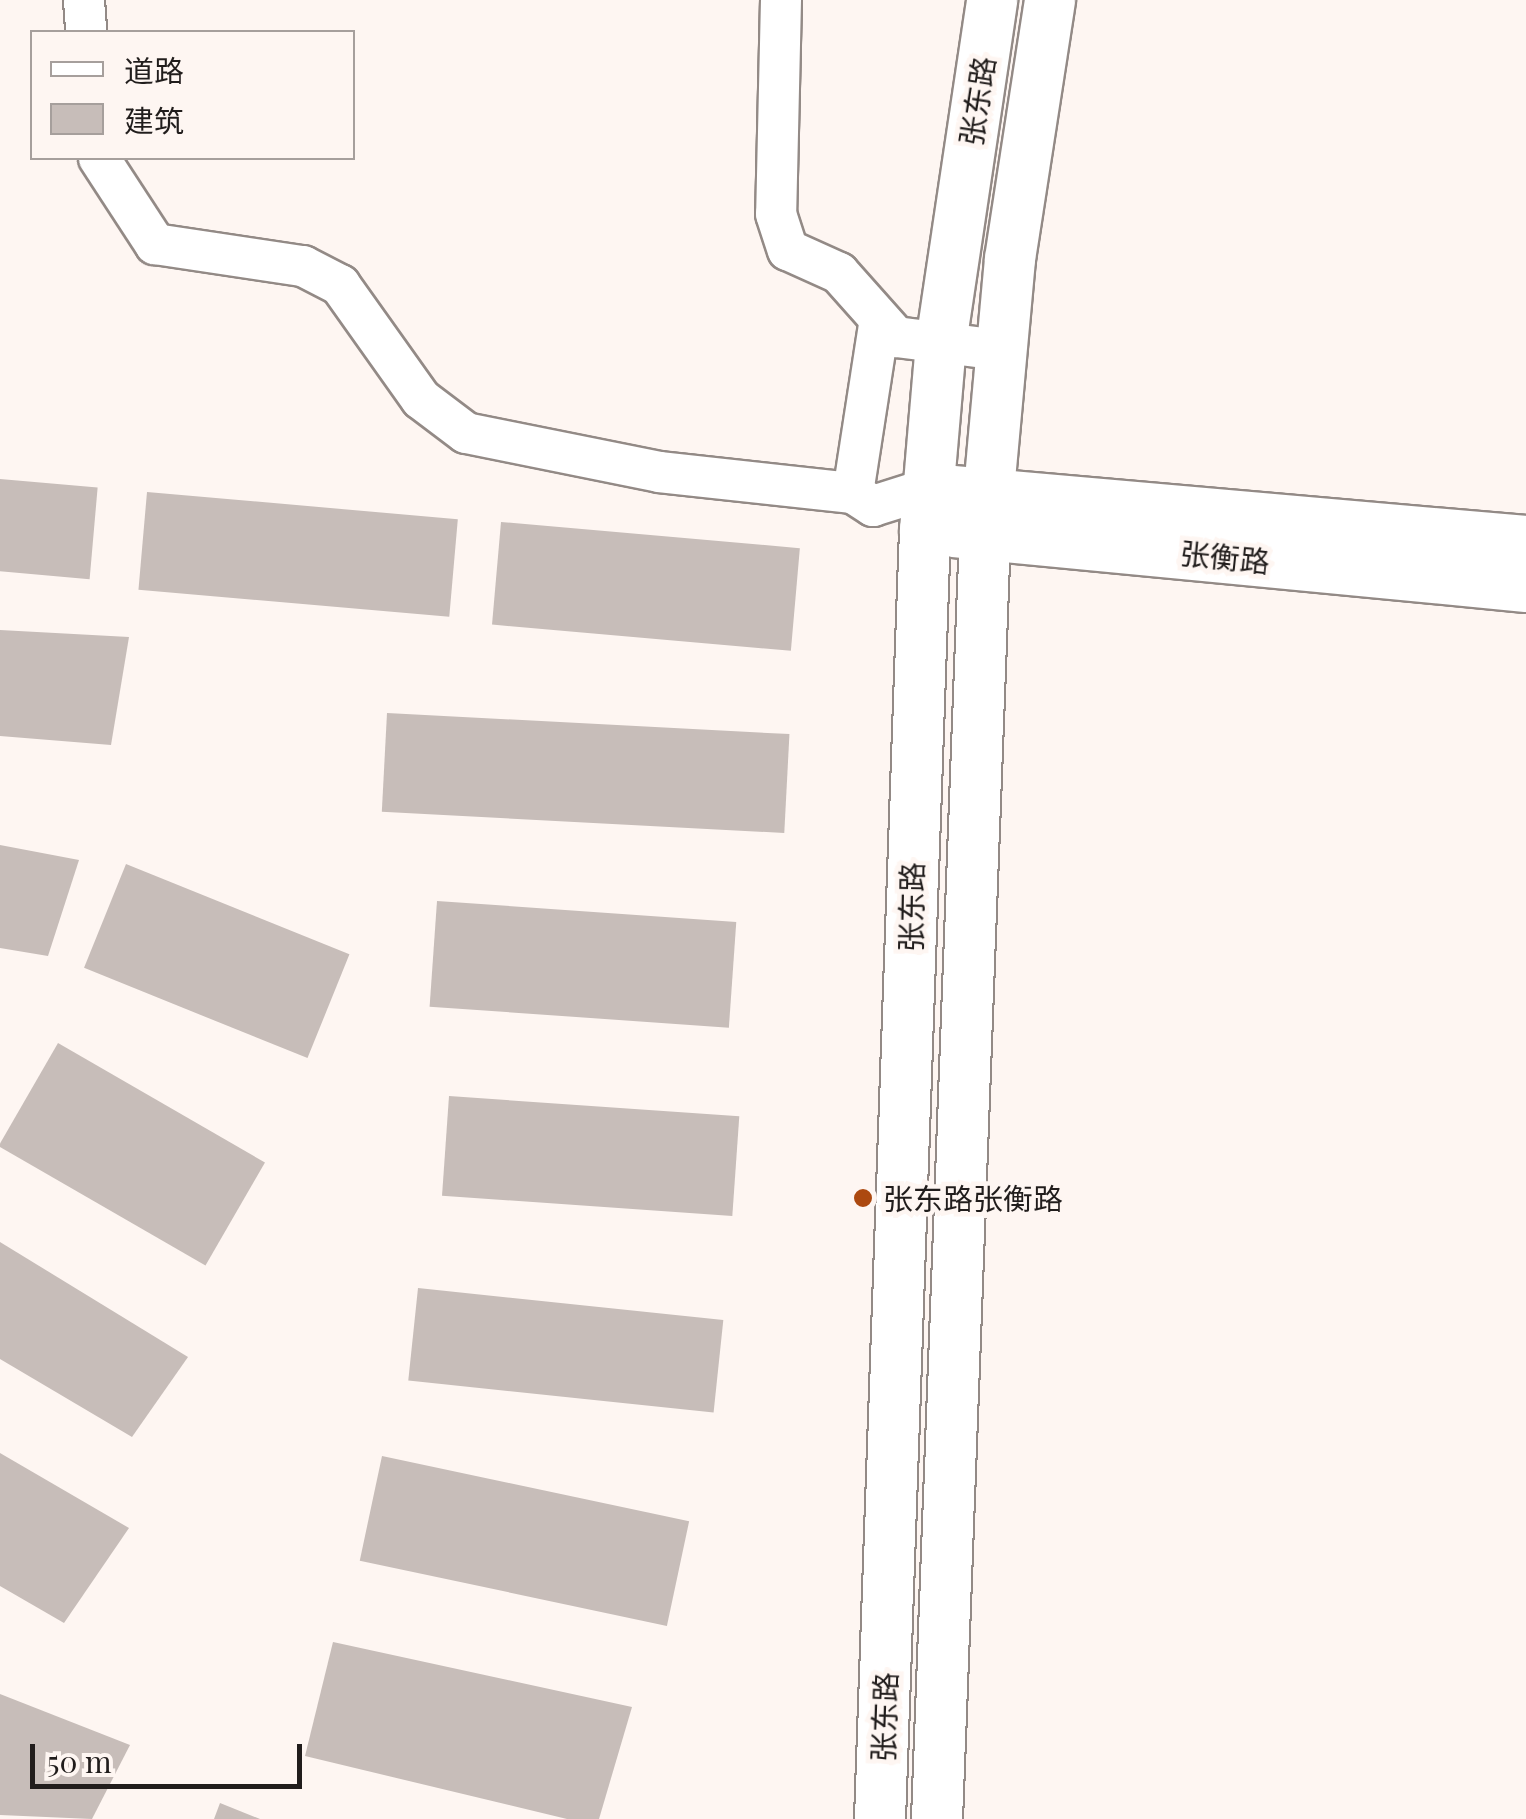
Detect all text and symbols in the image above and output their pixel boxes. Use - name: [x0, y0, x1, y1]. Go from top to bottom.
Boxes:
- legend: [30, 30, 355, 160]
- text: 道路: [124, 50, 184, 90]
- street label: 张东路: [952, 54, 1002, 148]
- text: 建筑: [124, 100, 184, 140]
- street label: 张衡路: [1178, 534, 1272, 580]
- street label: 张东路: [892, 862, 930, 952]
- place label: 张东路张衡路: [883, 1180, 1063, 1216]
- marker: 张东路张衡路: [852, 1187, 874, 1209]
- street label: 张东路: [864, 1671, 904, 1763]
- scale bar: [35, 1724, 308, 1786]
- text: 50 m: [47, 1741, 112, 1781]

